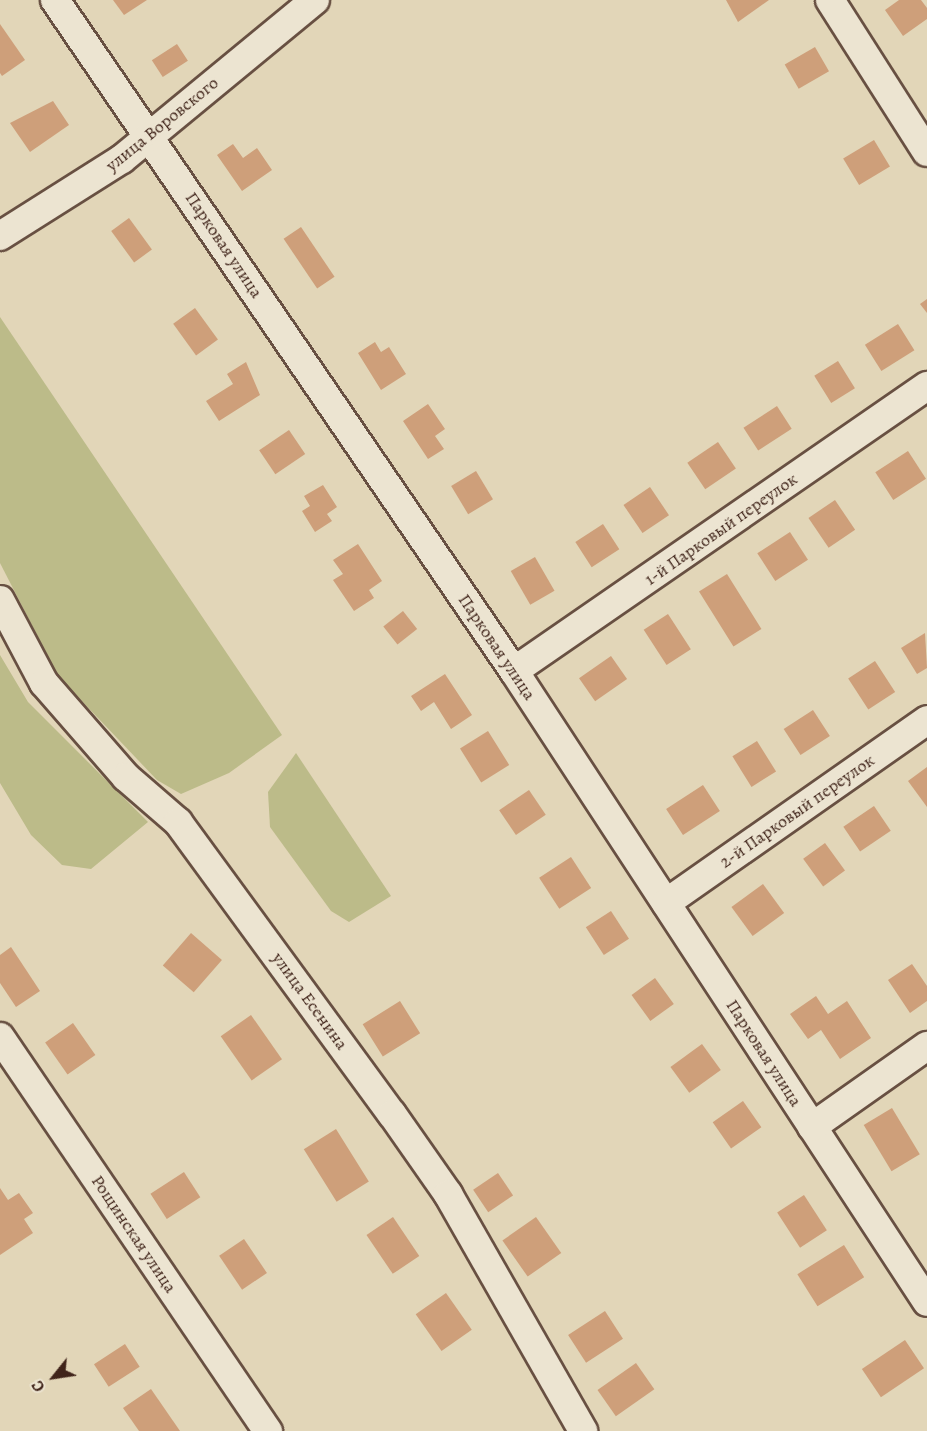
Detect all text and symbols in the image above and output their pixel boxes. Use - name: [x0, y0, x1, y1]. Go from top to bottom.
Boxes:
- street label: улица Воровского: [101, 72, 223, 176]
- street label: Парковая улица: [181, 188, 267, 302]
- street label: 1-й Парковый переулок: [640, 468, 802, 590]
- street label: Парковая улица: [454, 590, 540, 704]
- street label: 2-й Парковый переулок: [715, 749, 879, 873]
- street label: улица Есенина: [267, 948, 353, 1054]
- street label: Парковая улица: [721, 995, 807, 1111]
- street label: Рощинская улица: [87, 1171, 181, 1297]
- north arrow: [24, 1347, 84, 1407]
- text: С: [26, 1376, 50, 1396]

